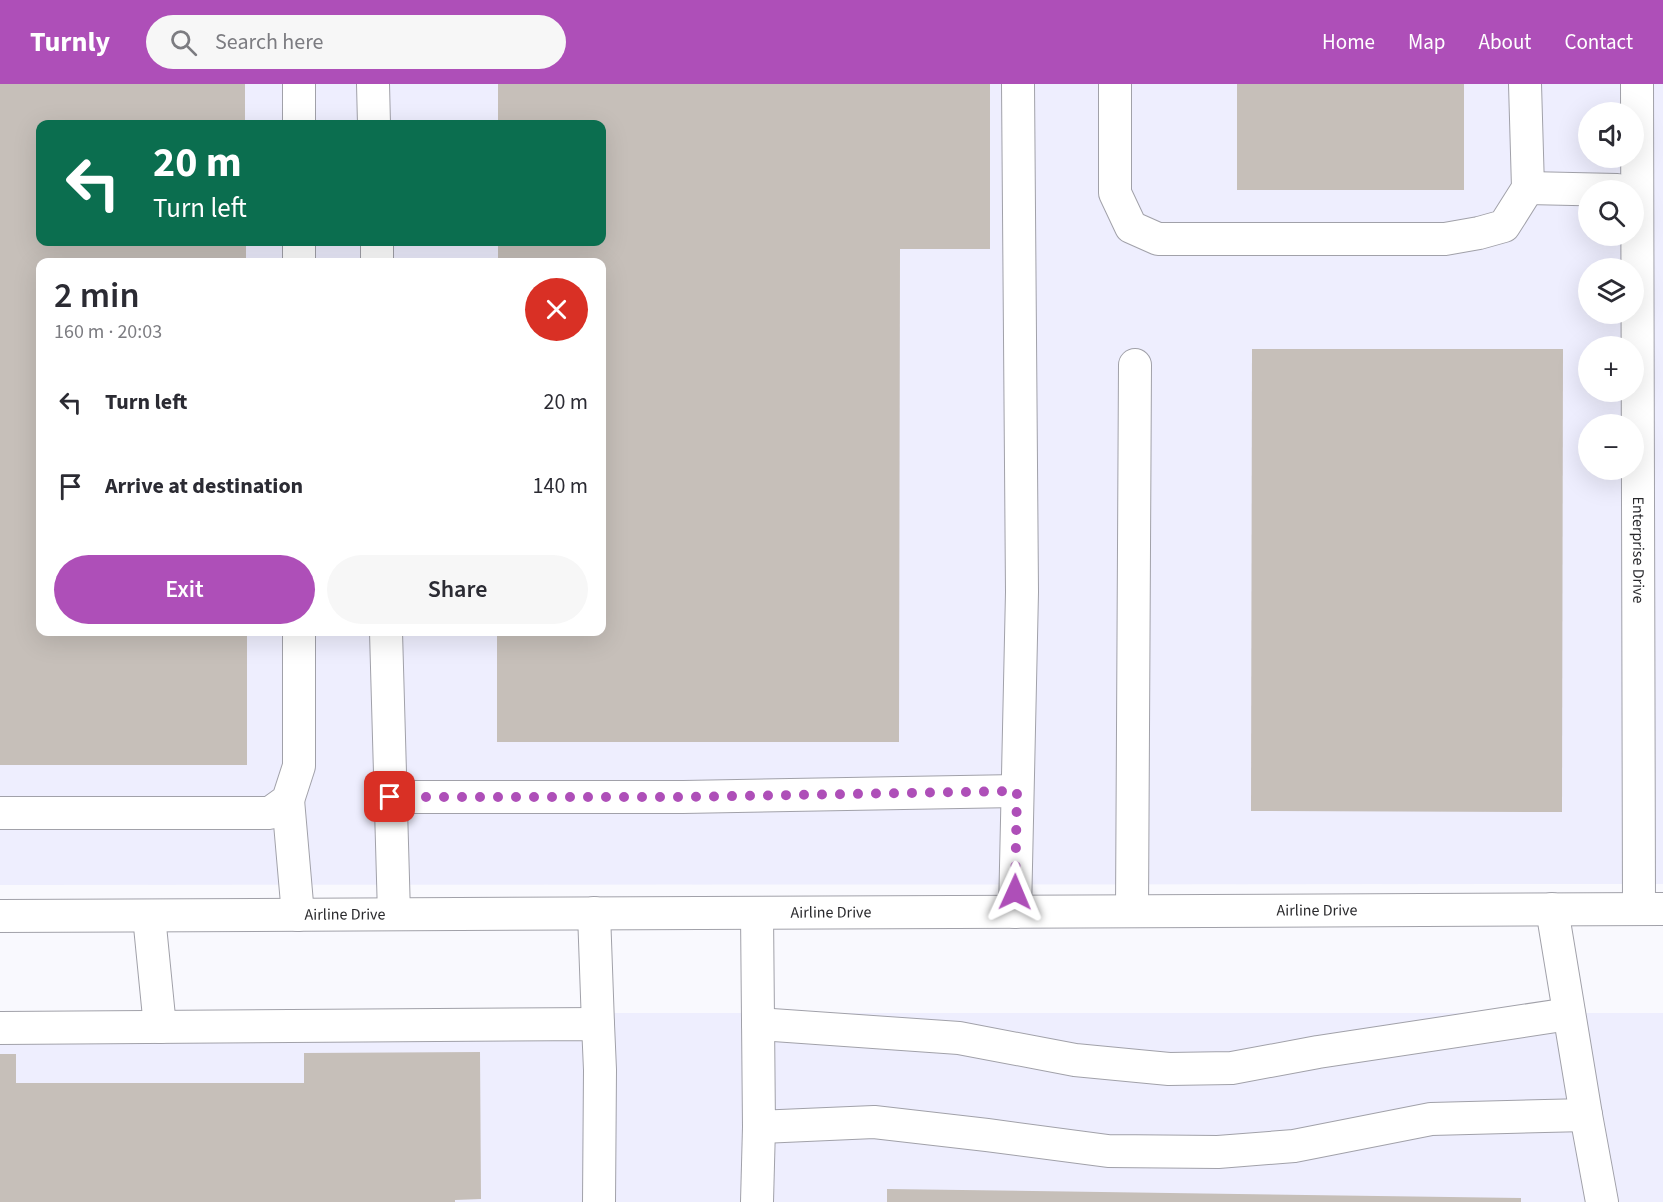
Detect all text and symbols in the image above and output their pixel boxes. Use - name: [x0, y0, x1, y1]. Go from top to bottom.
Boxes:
- search box: [146, 15, 566, 69]
- text: Turnly: [30, 22, 110, 62]
- icon: search: [167, 26, 200, 59]
- text: Search here: [215, 26, 324, 58]
- text: Home: [1322, 27, 1375, 57]
- text: Map: [1408, 27, 1446, 57]
- text: About: [1479, 27, 1531, 57]
- text: Contact: [1564, 27, 1633, 57]
- map controls: [1578, 102, 1644, 480]
- button: sound: [1578, 102, 1644, 168]
- text: 20 m: [153, 133, 242, 193]
- icon: left: [54, 144, 132, 222]
- button: search: [1578, 180, 1644, 246]
- text: Turn left: [153, 189, 247, 228]
- button: layers: [1578, 258, 1644, 324]
- text: 2 min: [54, 270, 140, 321]
- button: close: [525, 278, 588, 341]
- text: 160 m · 20:03: [54, 318, 162, 346]
- button: +: [1578, 336, 1644, 402]
- icon: left: [54, 386, 87, 419]
- text: Turn left: [105, 386, 187, 418]
- text: 20 m: [543, 386, 588, 418]
- button: −: [1578, 414, 1644, 480]
- icon: arrive: [54, 470, 87, 503]
- text: Arrive at destination: [105, 470, 303, 502]
- text: 140 m: [533, 470, 588, 502]
- street label: Enterprise Drive: [1627, 497, 1649, 604]
- button: Exit: [54, 555, 315, 624]
- button: Share: [327, 555, 588, 624]
- pin: [364, 771, 415, 822]
- icon: arrive: [373, 780, 406, 813]
- position arrow: [983, 860, 1047, 924]
- street label: Airline Drive: [1277, 899, 1358, 922]
- street label: Airline Drive: [791, 901, 872, 924]
- street label: Airline Drive: [305, 903, 386, 926]

